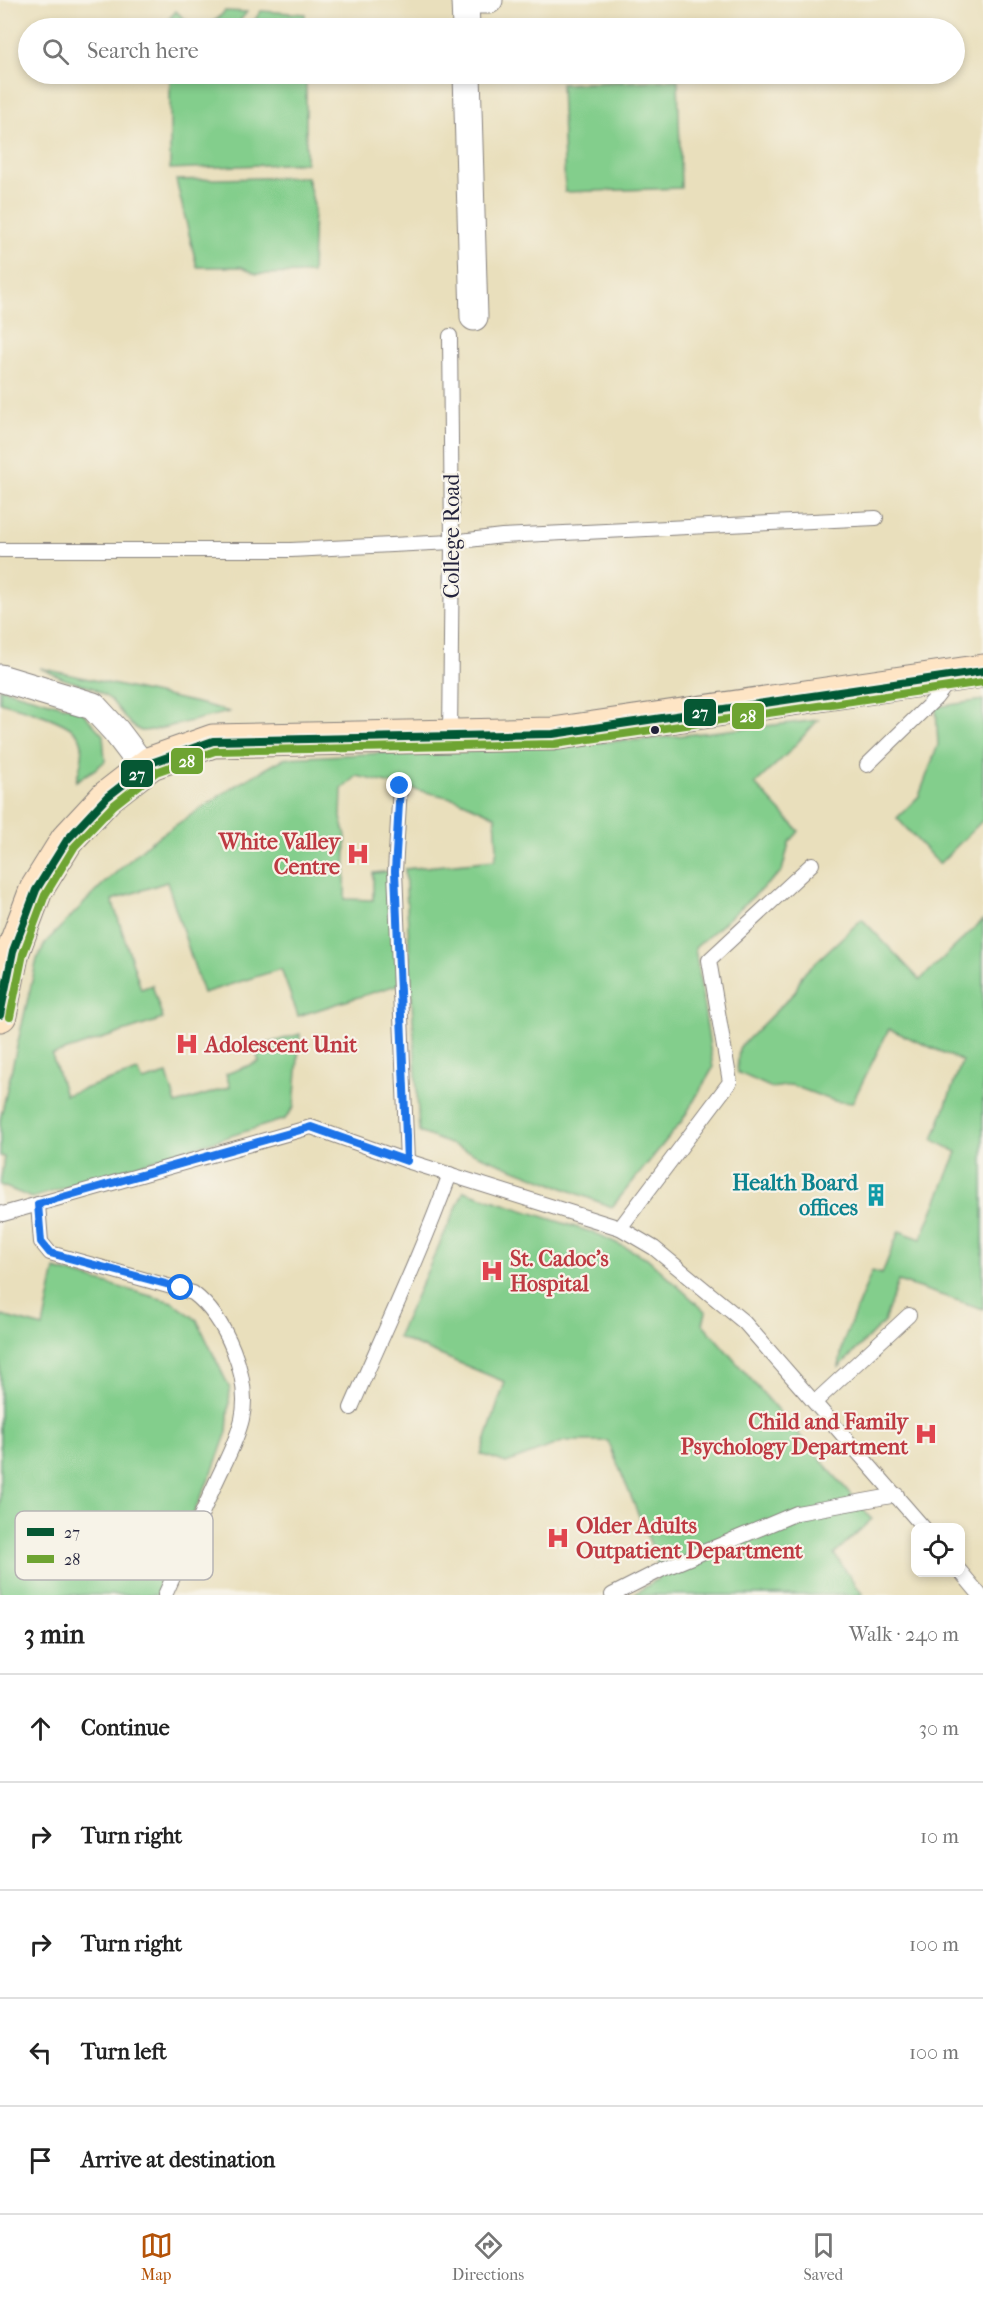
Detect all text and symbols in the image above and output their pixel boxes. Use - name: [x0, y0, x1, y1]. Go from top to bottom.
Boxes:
- search box: [18, 18, 965, 84]
- icon: search: [39, 35, 72, 68]
- text: Search here: [87, 38, 199, 64]
- street label: College Road: [439, 472, 465, 599]
- line badge: 27: [683, 698, 717, 727]
- line badge: 28: [731, 702, 765, 730]
- text: 27: [692, 703, 708, 722]
- text: 28: [740, 707, 756, 726]
- unlabelled marker: [649, 724, 661, 736]
- line badge: 28: [170, 747, 204, 775]
- text: 28: [179, 752, 195, 771]
- line badge: 27: [120, 759, 154, 788]
- text: 27: [129, 765, 145, 784]
- route end: [386, 772, 412, 798]
- place label: White Valley Centre: [218, 829, 341, 880]
- hospital icon: White Valley Centre: [345, 841, 371, 867]
- hospital icon: Adolescent Unit: [174, 1031, 200, 1057]
- place label: Adolescent Unit: [203, 1032, 358, 1058]
- place label: Health Board offices: [732, 1170, 859, 1221]
- building icon: Health Board offices: [863, 1182, 889, 1208]
- place label: St. Cadoc's Hospital: [510, 1246, 609, 1297]
- hospital icon: St. Cadoc's Hospital: [479, 1258, 505, 1284]
- route start: [167, 1274, 193, 1300]
- place label: Child and Family Psychology Department: [681, 1409, 909, 1460]
- hospital icon: Child and Family Psychology Department: [913, 1421, 939, 1447]
- legend: [15, 1511, 213, 1580]
- place label: Older Adults Outpatient Department: [576, 1513, 804, 1564]
- text: 27: [64, 1523, 80, 1542]
- map controls: [911, 1523, 965, 1577]
- button: locate: [911, 1523, 965, 1577]
- hospital icon: Older Adults Outpatient Department: [545, 1525, 571, 1551]
- text: 28: [64, 1550, 80, 1569]
- text: 3 min: [24, 1619, 85, 1650]
- text: Walk · 240 m: [849, 1623, 959, 1646]
- icon: ahead: [24, 1712, 57, 1745]
- text: Continue: [81, 1715, 170, 1741]
- text: 30 m: [919, 1717, 959, 1740]
- icon: right: [24, 1820, 57, 1853]
- text: Turn right: [81, 1823, 182, 1849]
- text: 10 m: [920, 1825, 959, 1848]
- icon: right: [24, 1928, 57, 1961]
- text: Turn right: [81, 1931, 182, 1957]
- text: 100 m: [909, 1933, 959, 1956]
- icon: left: [24, 2036, 57, 2069]
- text: Turn left: [81, 2039, 167, 2065]
- text: 100 m: [909, 2041, 959, 2064]
- icon: arrive: [24, 2144, 57, 2177]
- text: Arrive at destination: [81, 2147, 275, 2173]
- tab: Map: [140, 2229, 173, 2284]
- tab: Directions: [452, 2229, 524, 2284]
- tab: Saved: [804, 2229, 843, 2284]

